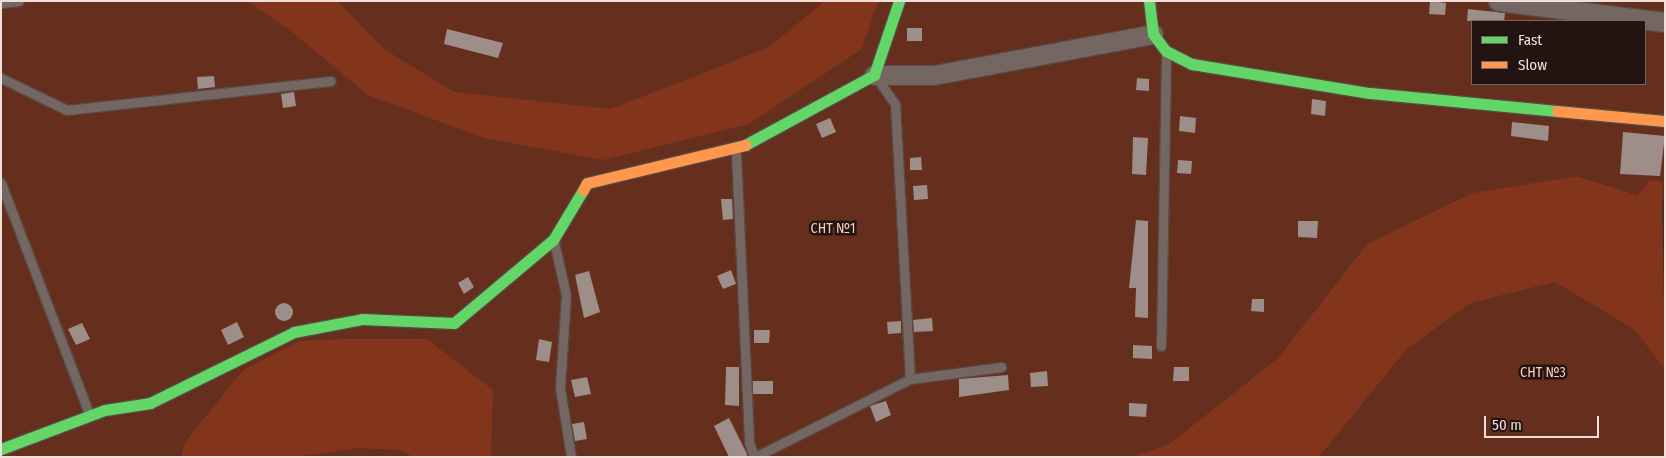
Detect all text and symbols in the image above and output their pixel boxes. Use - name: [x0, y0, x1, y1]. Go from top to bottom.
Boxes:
- legend: [1471, 20, 1646, 85]
- text: Fast: [1518, 31, 1542, 49]
- text: Slow: [1518, 56, 1547, 74]
- park label: СНТ №1: [811, 221, 855, 237]
- park label: СНТ №3: [1520, 365, 1566, 381]
- scale bar: [1486, 406, 1601, 438]
- text: 50 m: [1492, 416, 1522, 434]

